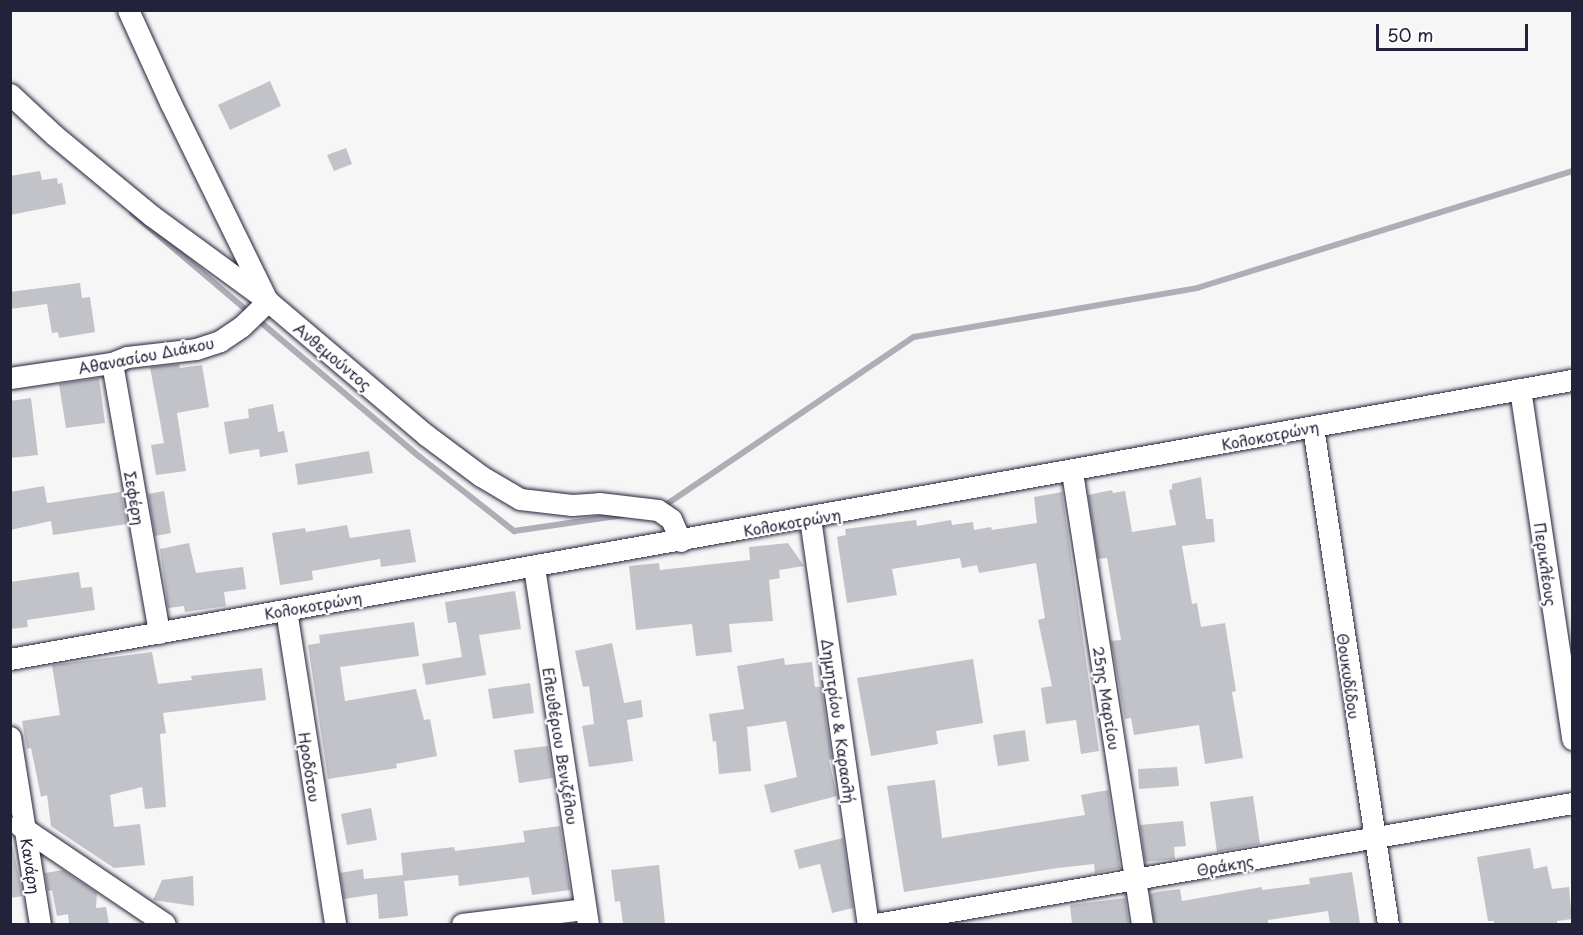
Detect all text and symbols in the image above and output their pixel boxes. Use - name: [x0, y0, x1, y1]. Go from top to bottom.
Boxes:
- scale bar: [1379, 12, 1530, 50]
- text: 50 m: [1387, 21, 1434, 48]
- street label: Ανθεμούντος: [291, 319, 375, 393]
- street label: Αθανασίου Διάκου: [77, 333, 215, 377]
- street label: Κολοκοτρώνη: [1220, 417, 1320, 453]
- street label: Σεφέρη: [121, 470, 149, 526]
- street label: Κολοκοτρώνη: [742, 505, 842, 539]
- street label: Περικλέους: [1531, 521, 1561, 607]
- street label: Κολοκοτρώνη: [263, 588, 363, 622]
- street label: Θουκυδίδου: [1334, 632, 1364, 720]
- street label: Δημητρίου & Καραολή: [819, 637, 859, 805]
- street label: 25ης Μαρτίου: [1090, 645, 1124, 751]
- street label: Ελευθέριου Βενιζέλου: [540, 666, 582, 826]
- street label: Ηροδότου: [296, 731, 324, 803]
- street label: Κανάρη: [18, 837, 44, 895]
- street label: Θράκης: [1195, 851, 1255, 879]

